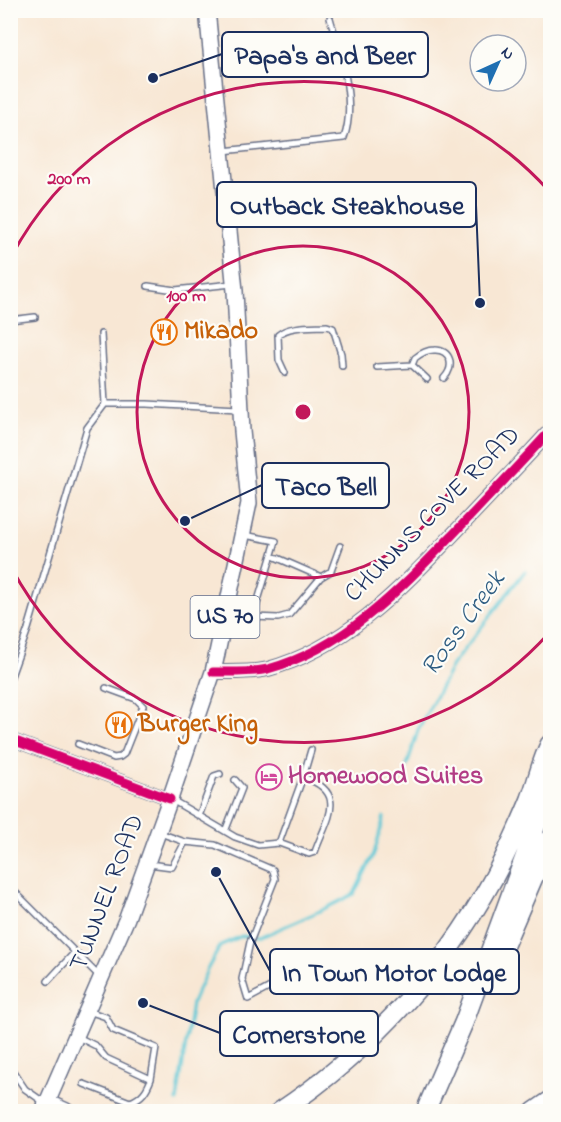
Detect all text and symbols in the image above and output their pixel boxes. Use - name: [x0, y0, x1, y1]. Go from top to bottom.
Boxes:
- callout: Papa's and Beer: [222, 32, 428, 77]
- north arrow: [468, 33, 528, 93]
- text: Papa's and Beer: [234, 38, 416, 77]
- text: N: [495, 41, 520, 66]
- text: 200 m: [47, 167, 91, 193]
- callout: Outback Steakhouse: [217, 182, 476, 227]
- text: Outback Steakhouse: [230, 188, 465, 227]
- text: 100 m: [166, 284, 206, 310]
- place label: Mikado: [184, 313, 258, 351]
- restaurant icon: Mikado: [149, 317, 179, 347]
- centre of rings: [293, 402, 313, 422]
- street label: CHUNNS COVE ROAD: [336, 418, 530, 612]
- callout: Taco Bell: [262, 463, 389, 508]
- text: Taco Bell: [275, 469, 377, 508]
- water label: Ross Creek: [412, 562, 516, 685]
- road number: US 70: [190, 596, 260, 638]
- place label: Burger King: [137, 706, 258, 745]
- restaurant icon: Burger King: [104, 710, 134, 740]
- place label: Homewood Suites: [288, 758, 483, 796]
- hotel icon: Homewood Suites: [254, 762, 284, 792]
- street label: TUNNEL ROAD: [61, 809, 155, 977]
- callout: In Town Motor Lodge: [270, 949, 519, 994]
- text: In Town Motor Lodge: [282, 955, 507, 995]
- callout: Cornerstone: [220, 1011, 378, 1056]
- text: Cornerstone: [232, 1017, 367, 1056]

